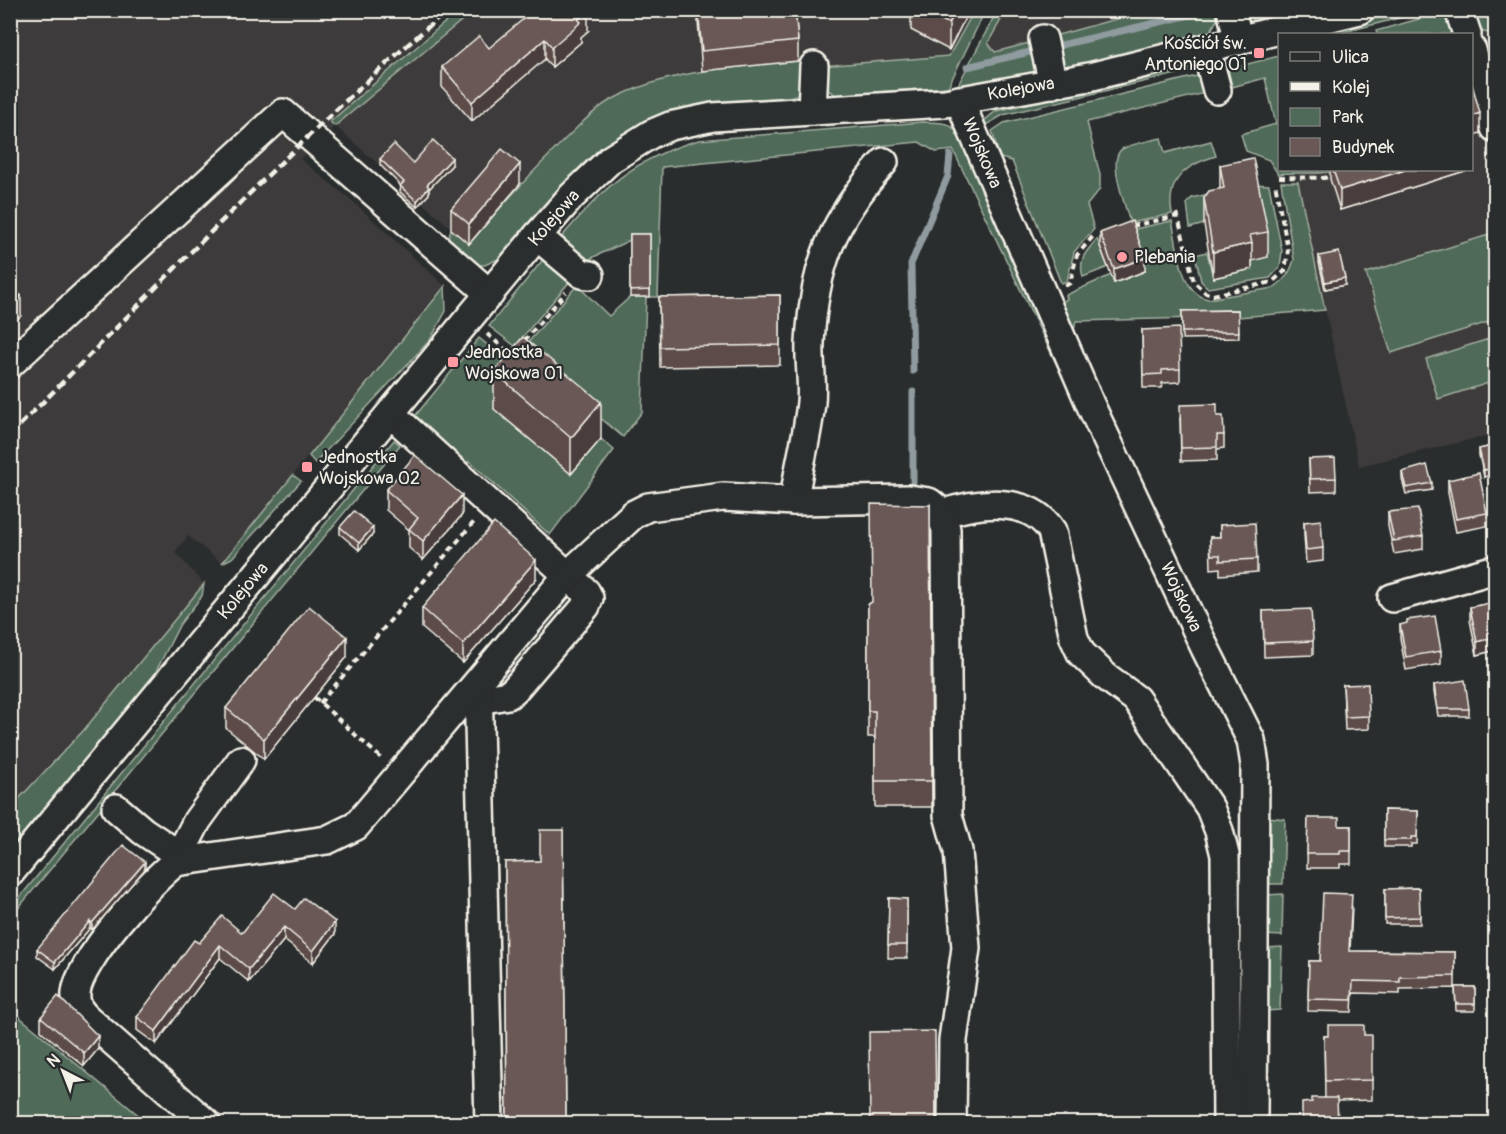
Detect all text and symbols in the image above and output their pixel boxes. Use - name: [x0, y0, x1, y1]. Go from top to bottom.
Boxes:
- place label: Kościół św. Antoniego 01: [1144, 32, 1247, 76]
- legend: [1278, 33, 1473, 171]
- marker: Kościół św. Antoniego 01: [1252, 46, 1266, 60]
- text: Ulica: [1332, 46, 1369, 69]
- street label: Kolejowa: [986, 72, 1056, 106]
- text: Kolej: [1332, 76, 1370, 99]
- text: Park: [1332, 106, 1364, 129]
- street label: Wojskowa: [957, 114, 1007, 192]
- text: Budynek: [1332, 136, 1395, 159]
- street label: Kolejowa: [523, 185, 585, 251]
- place label: Plebania: [1134, 246, 1196, 269]
- marker: Plebania: [1115, 250, 1129, 264]
- place label: Jednostka Wojskowa 01: [465, 341, 563, 385]
- marker: Jednostka Wojskowa 01: [446, 355, 460, 369]
- place label: Jednostka Wojskowa 02: [319, 446, 420, 490]
- marker: Jednostka Wojskowa 02: [300, 460, 314, 474]
- street label: Kolejowa: [212, 558, 274, 624]
- street label: Wojskowa: [1155, 558, 1207, 636]
- north arrow: [33, 1041, 93, 1101]
- text: N: [43, 1049, 64, 1072]

